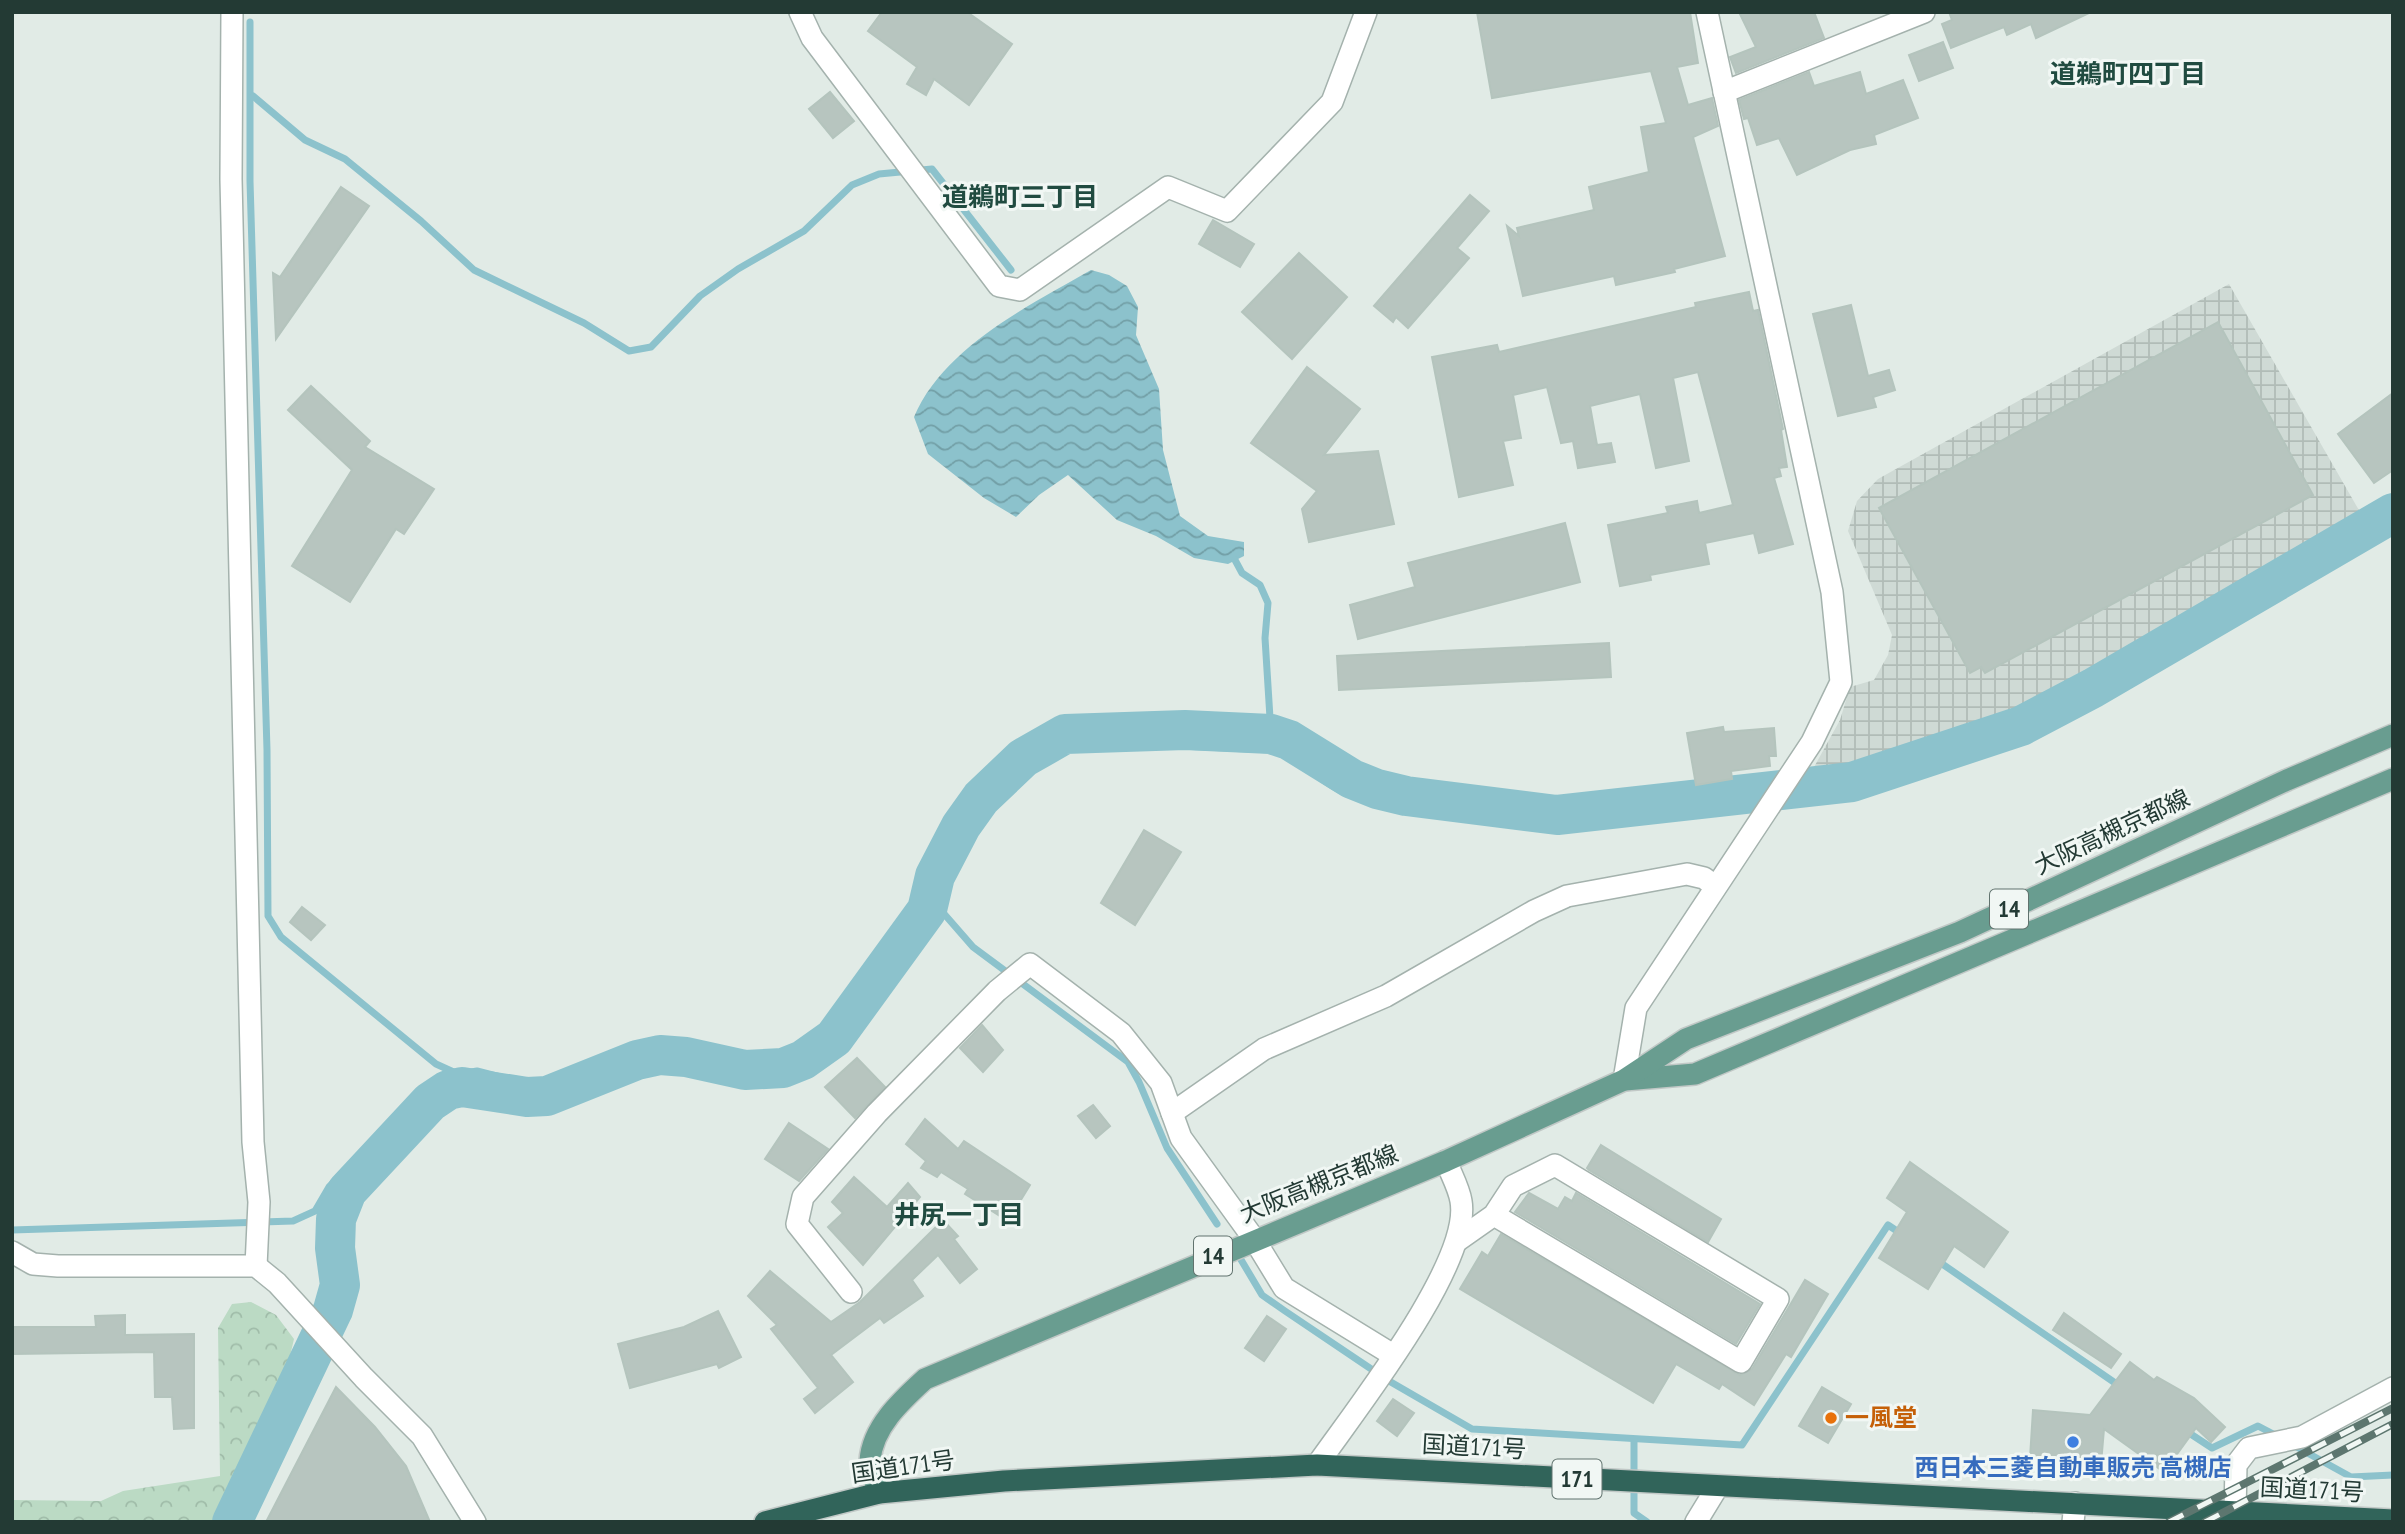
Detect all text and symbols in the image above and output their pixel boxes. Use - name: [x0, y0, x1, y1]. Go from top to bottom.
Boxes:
- district label: 道鵜町四丁目: [2050, 57, 2206, 90]
- district label: 道鵜町三丁目: [942, 180, 1098, 213]
- street label: 大阪高槻京都線: [2029, 782, 2194, 881]
- road number: 14: [1990, 890, 2028, 928]
- street label: 大阪高槻京都線: [1235, 1138, 1403, 1229]
- district label: 井尻一丁目: [894, 1198, 1024, 1231]
- road number: 14: [1194, 1236, 1232, 1275]
- place label: 一風堂: [1845, 1402, 1917, 1433]
- marker: 一風堂: [1823, 1410, 1839, 1426]
- street label: 国道171号: [1421, 1428, 1527, 1465]
- marker: 西日本三菱自動車販売 高槻店: [2065, 1434, 2081, 1450]
- street label: 国道171号: [849, 1444, 957, 1489]
- place label: 西日本三菱自動車販売 高槻店: [1915, 1452, 2231, 1483]
- road number: 171: [1552, 1460, 1602, 1498]
- street label: 国道171号: [2259, 1471, 2365, 1508]

